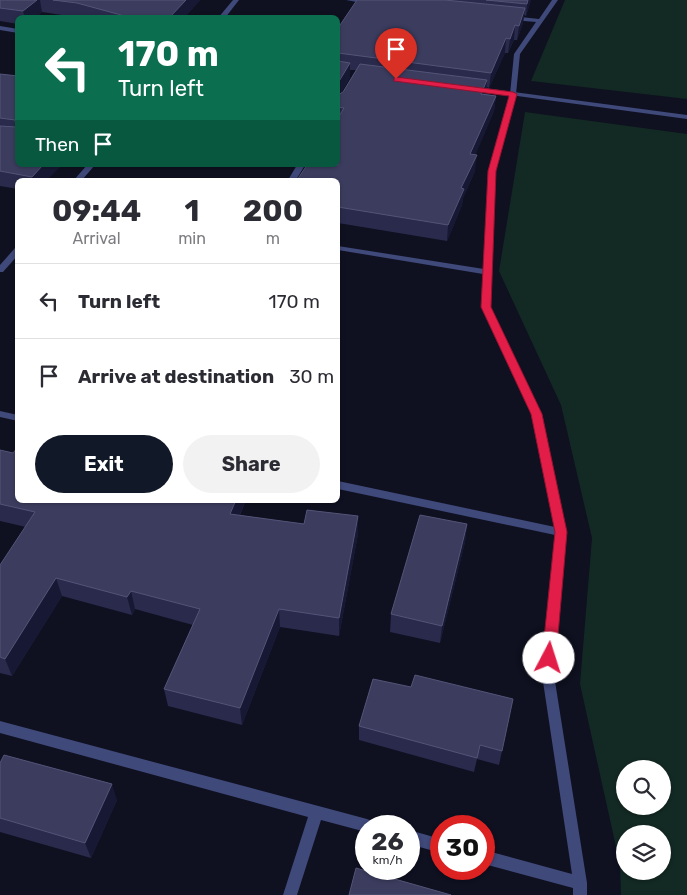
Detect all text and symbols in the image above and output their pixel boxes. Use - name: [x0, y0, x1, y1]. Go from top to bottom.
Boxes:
- pin: [375, 28, 417, 79]
- text: 170 m: [118, 33, 219, 75]
- icon: left: [35, 35, 100, 100]
- icon: arrive: [382, 35, 410, 63]
- text: Turn left: [118, 75, 204, 102]
- icon: arrive: [89, 130, 117, 158]
- text: Then: [35, 133, 79, 156]
- text: 09:44: [52, 193, 141, 229]
- text: 1: [185, 193, 199, 229]
- text: 200: [243, 193, 303, 229]
- text: Arrival: [73, 229, 121, 248]
- text: min: [178, 229, 206, 248]
- text: m: [266, 229, 280, 248]
- icon: left: [35, 287, 63, 315]
- text: Turn left: [78, 290, 160, 313]
- text: 170 m: [269, 290, 320, 313]
- icon: arrive: [35, 362, 63, 390]
- text: Arrive at destination: [78, 365, 274, 388]
- text: 30 m: [289, 365, 334, 388]
- button: Exit: [35, 435, 173, 493]
- button: Share: [183, 435, 320, 493]
- position arrow: [522, 631, 574, 683]
- map controls: [616, 760, 671, 880]
- button: search: [616, 760, 671, 815]
- speed limit sign: 30: [430, 815, 495, 880]
- button: layers: [616, 825, 671, 880]
- text: 26: [371, 827, 404, 856]
- text: km/h: [373, 853, 402, 867]

